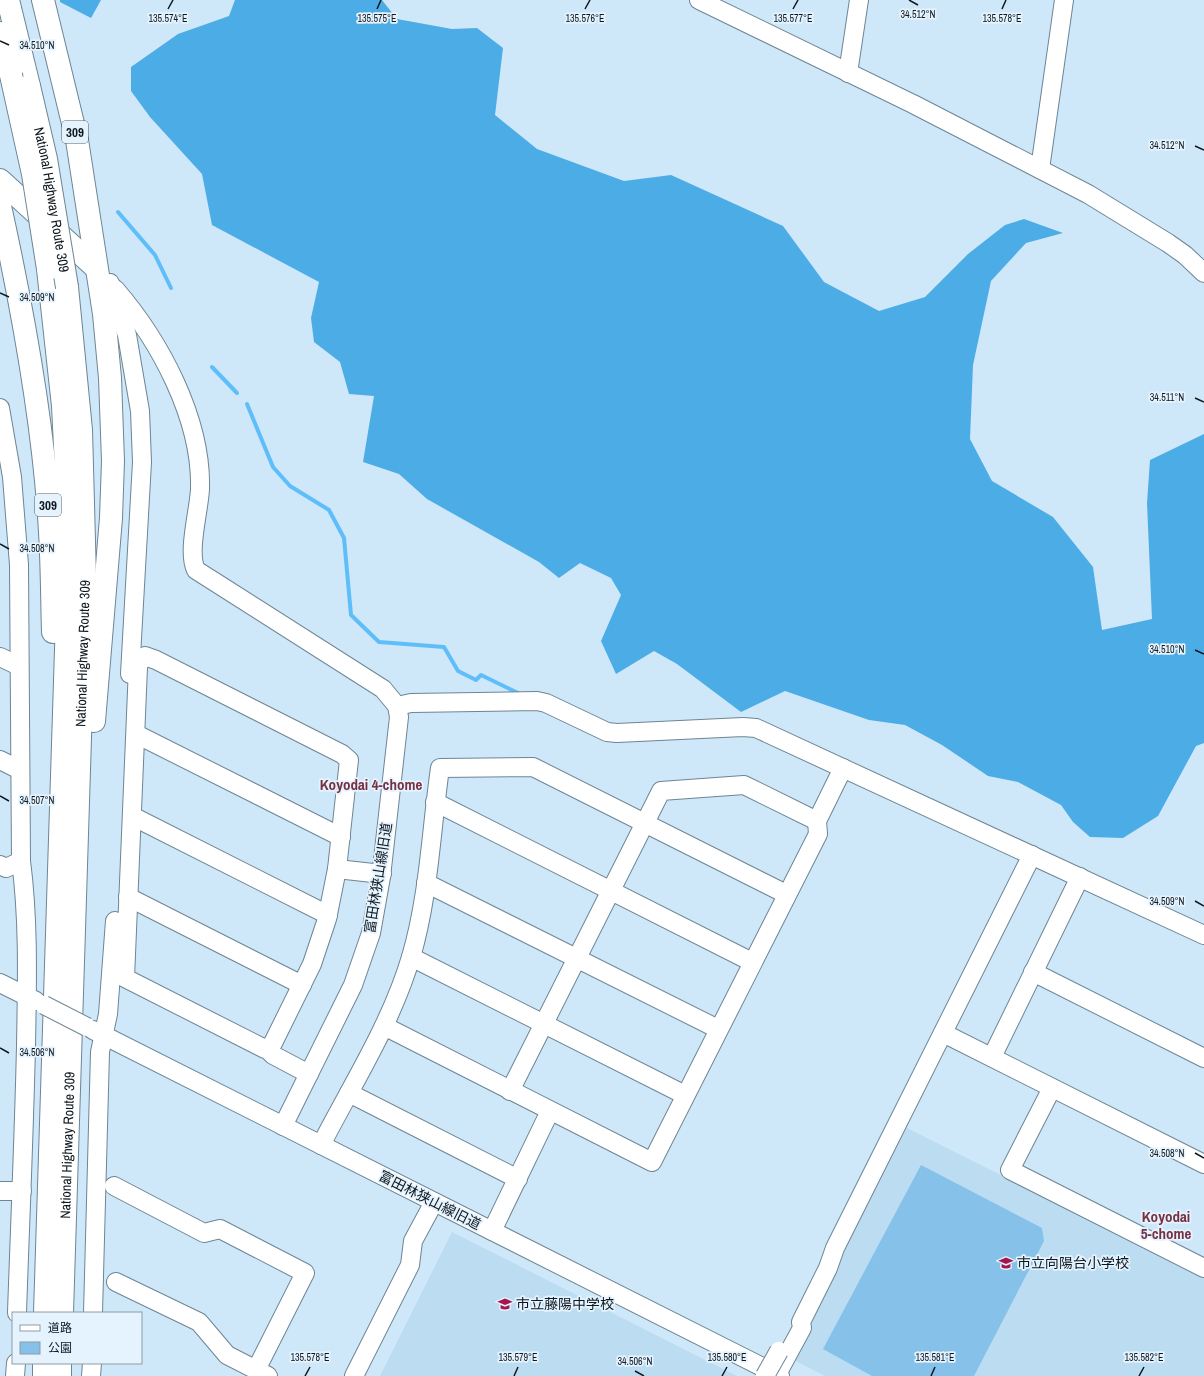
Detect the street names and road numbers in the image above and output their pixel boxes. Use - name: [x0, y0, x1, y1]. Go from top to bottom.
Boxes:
- road number: 309: [62, 121, 88, 143]
- street label: National Highway Route 309: [30, 125, 73, 273]
- road number: 309: [35, 494, 61, 516]
- street label: National Highway Route 309: [71, 580, 94, 727]
- street label: 富田林狭山線旧道: [360, 821, 396, 935]
- street label: National Highway Route 309: [56, 1071, 79, 1219]
- street label: 富田林狭山線旧道: [376, 1167, 484, 1233]

